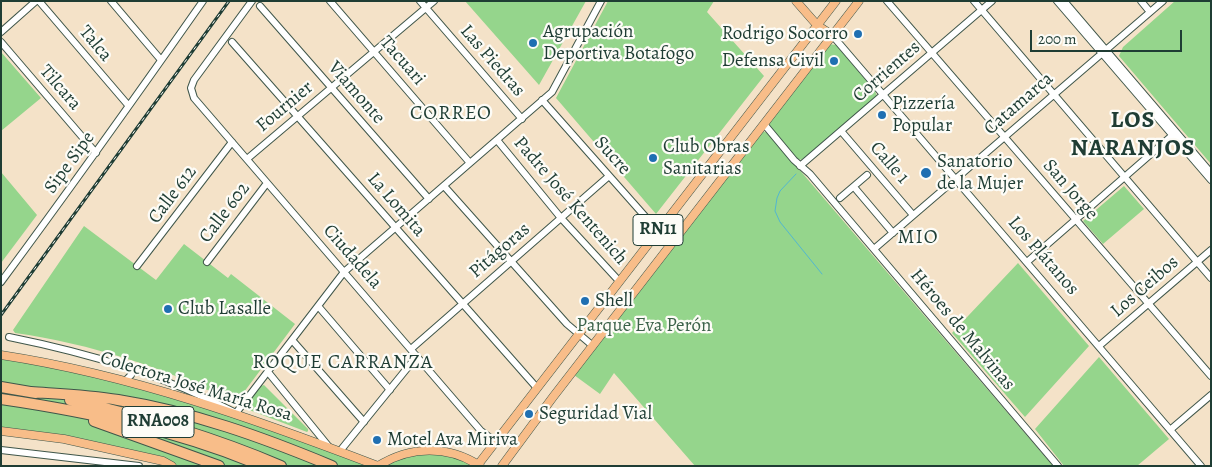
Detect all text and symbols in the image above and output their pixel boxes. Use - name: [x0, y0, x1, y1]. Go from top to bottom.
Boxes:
- street label: Las Piedras: [455, 20, 529, 102]
- scale bar: [1032, 20, 1184, 52]
- street label: Talca: [74, 21, 116, 67]
- place label: Agrupación Deportiva Botafogo: [543, 21, 694, 65]
- place label: Rodrigo Socorro: [722, 23, 848, 45]
- marker: Rodrigo Socorro: [852, 28, 864, 40]
- text: 200 m: [1038, 29, 1077, 49]
- street label: Tacuari: [374, 32, 430, 90]
- street label: Corrientes: [848, 36, 926, 108]
- marker: Agrupación Deportiva Botafogo: [527, 37, 539, 49]
- place label: Defensa Civil: [722, 50, 824, 72]
- marker: Defensa Civil: [828, 55, 840, 67]
- street label: Viamonte: [323, 57, 389, 129]
- street label: Tilcara: [34, 61, 86, 115]
- street label: Catamarca: [980, 68, 1058, 140]
- street label: Fournier: [252, 77, 318, 137]
- place label: Pizzería Popular: [892, 93, 955, 137]
- district label: CORREO: [409, 102, 493, 126]
- district label: LOS NARANJOS: [1069, 107, 1197, 163]
- marker: Pizzería Popular: [876, 109, 888, 121]
- street label: Sipe Sipe: [40, 127, 100, 199]
- street label: Padre José Kentenich: [508, 132, 632, 270]
- street label: Sucre: [589, 132, 635, 180]
- place label: Club Obras Sanitarias: [663, 136, 750, 180]
- street label: Calle 1: [864, 137, 914, 189]
- place label: Sanatorio de la Mujer: [937, 151, 1023, 195]
- marker: Club Obras Sanitarias: [647, 152, 659, 164]
- street label: San Jorge: [1037, 155, 1103, 225]
- street label: Calle 612: [144, 162, 202, 228]
- marker: Sanatorio de la Mujer: [919, 166, 933, 180]
- street label: La Lomita: [362, 168, 430, 242]
- street label: Calle 602: [195, 178, 255, 248]
- street label: Los Plátanos: [1003, 212, 1083, 300]
- road number: RN11: [633, 214, 683, 246]
- street label: Pitágoras: [465, 218, 535, 284]
- street label: Ciudadela: [318, 220, 386, 294]
- district label: MIO: [897, 226, 939, 250]
- street label: Los Ceibos: [1106, 251, 1184, 323]
- street label: Héroes de Malvinas: [905, 265, 1019, 395]
- place label: Shell: [595, 290, 633, 312]
- marker: Shell: [579, 295, 591, 307]
- place label: Club Lasalle: [178, 298, 271, 320]
- marker: Club Lasalle: [162, 303, 174, 315]
- park label: Parque Eva Perón: [577, 315, 711, 337]
- street label: Colectora José María Rosa: [97, 347, 295, 427]
- district label: ROQUE CARRANZA: [251, 351, 435, 375]
- place label: Seguridad Vial: [539, 403, 652, 425]
- road number: RNA008: [122, 407, 194, 438]
- marker: Seguridad Vial: [523, 408, 535, 420]
- place label: Motel Ava Miriva: [387, 429, 518, 451]
- marker: Motel Ava Miriva: [371, 434, 383, 446]

